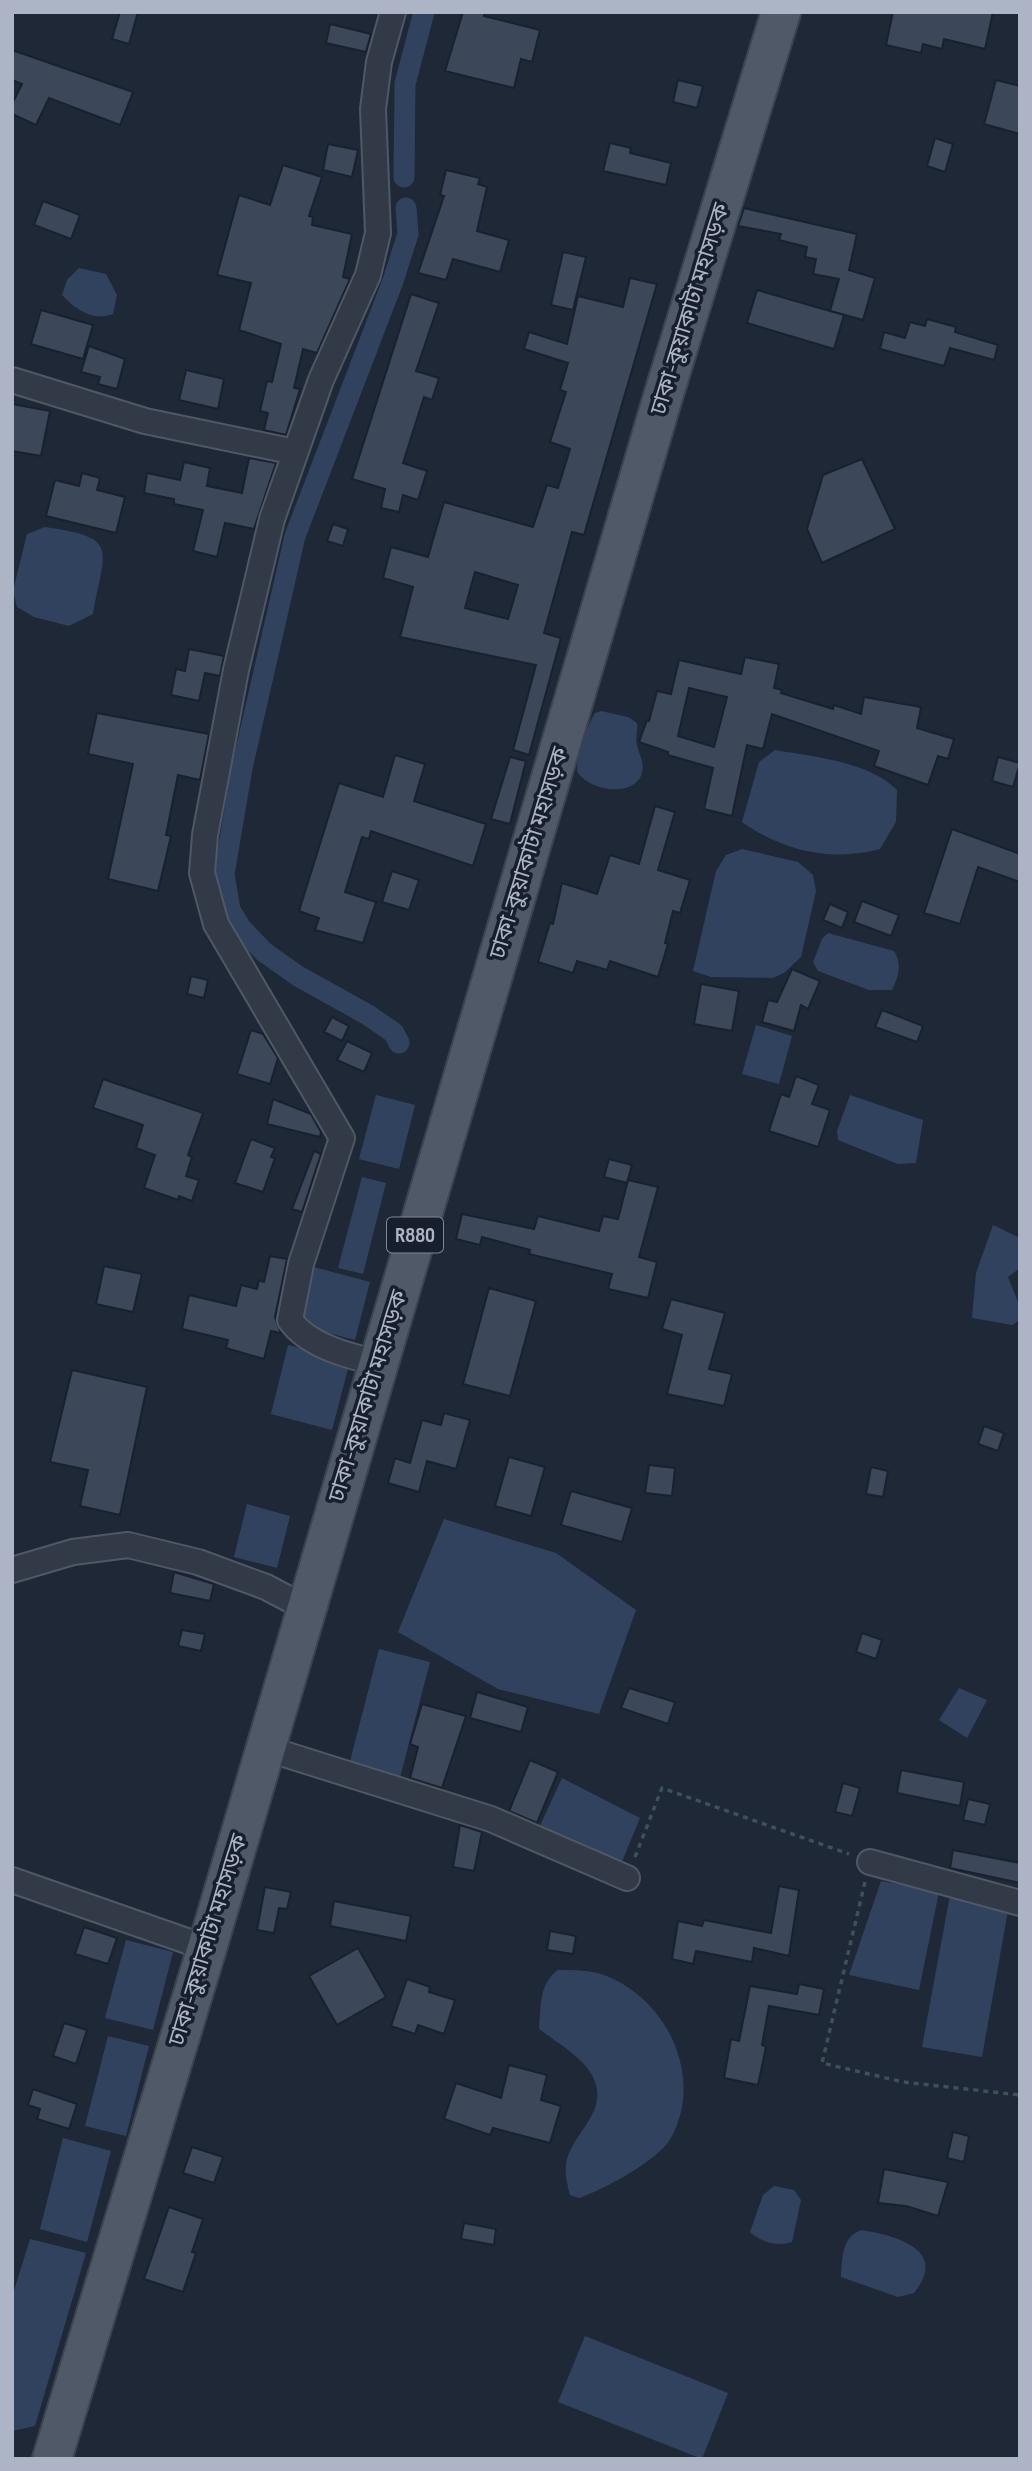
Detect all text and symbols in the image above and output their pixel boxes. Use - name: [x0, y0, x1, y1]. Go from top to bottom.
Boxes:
- street label: ঢাকা-কুয়াকাটা মহাসড়ক: [644, 199, 736, 419]
- street label: ঢাকা-কুয়াকাটা মহাসড়ক: [483, 743, 575, 963]
- road number: R880: [387, 1218, 443, 1252]
- street label: ঢাকা-কুয়াকাটা মহাসড়ক: [322, 1286, 414, 1506]
- street label: ঢাকা-কুয়াকাটা মহাসড়ক: [162, 1830, 254, 2050]

